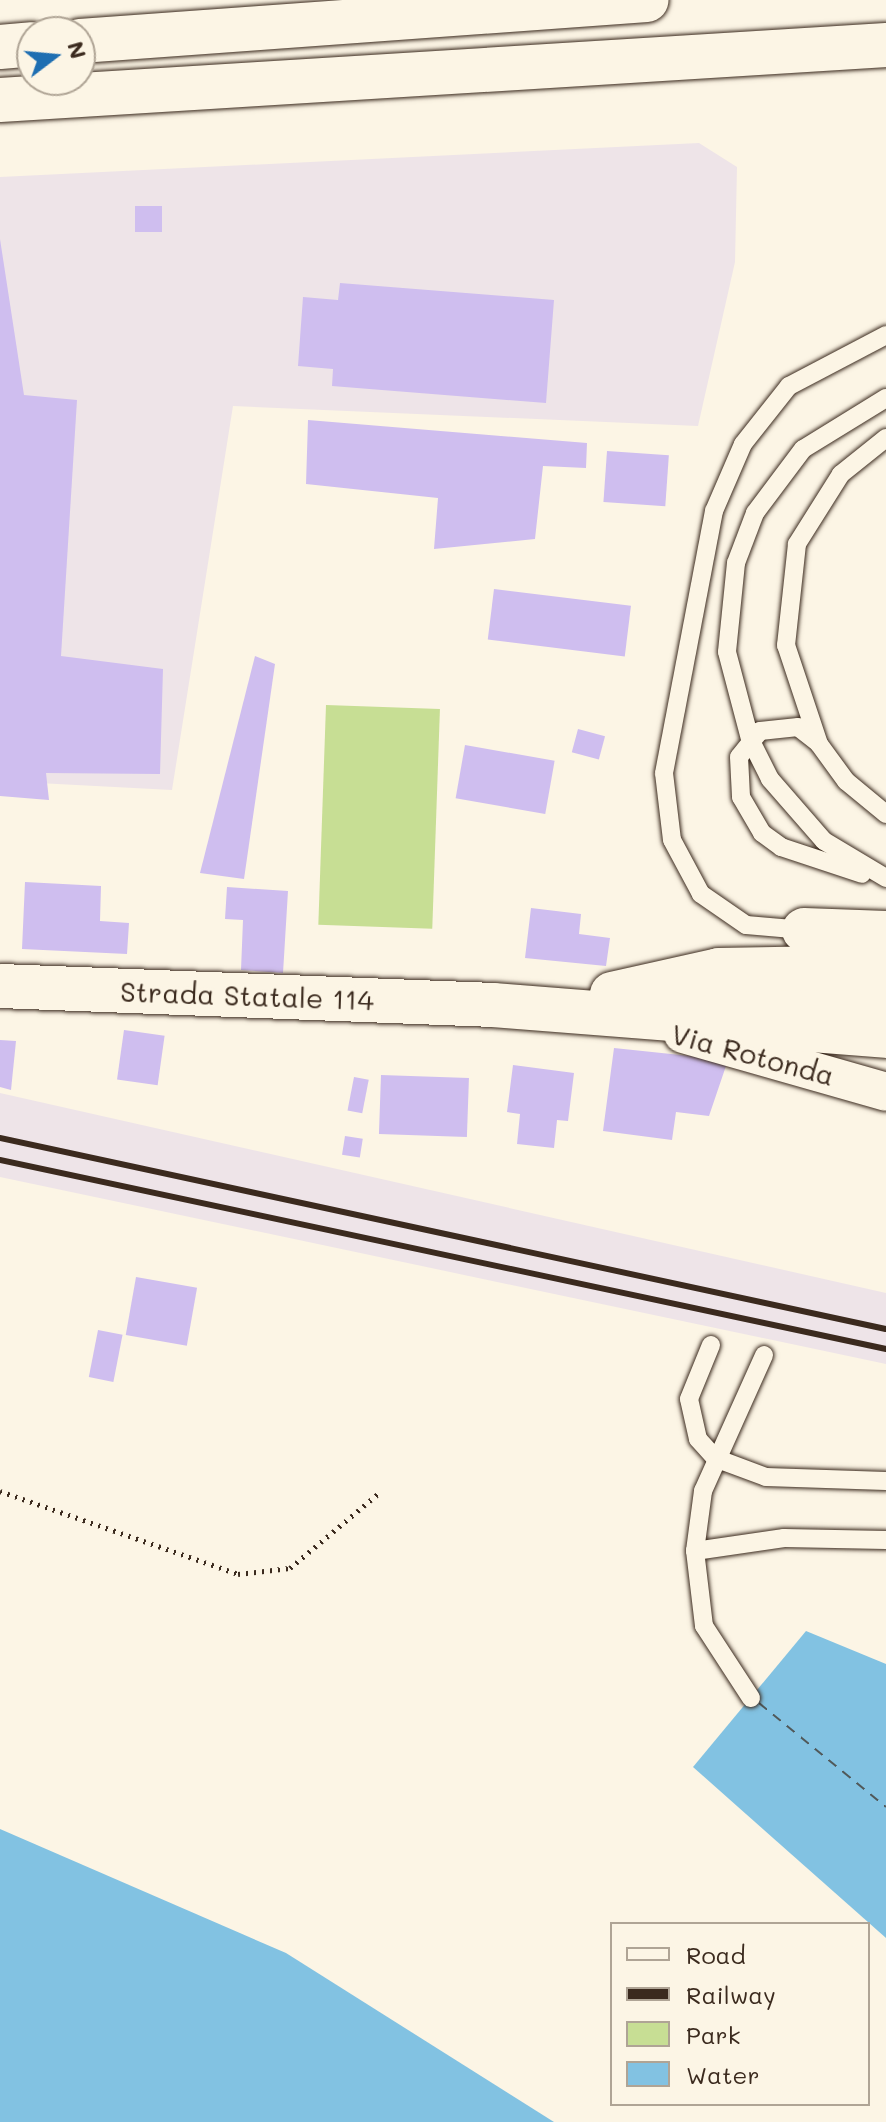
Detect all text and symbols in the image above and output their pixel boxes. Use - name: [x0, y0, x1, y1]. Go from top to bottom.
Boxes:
- north arrow: [16, 16, 96, 96]
- text: N: [61, 38, 94, 62]
- street label: Strada Statale 114: [120, 974, 374, 1016]
- street label: Via Rotonda: [668, 1016, 838, 1092]
- legend: [610, 1922, 870, 2106]
- text: Road: [686, 1939, 746, 1970]
- text: Railway: [686, 1979, 776, 2010]
- text: Park: [686, 2019, 740, 2050]
- text: Water: [686, 2059, 760, 2090]

